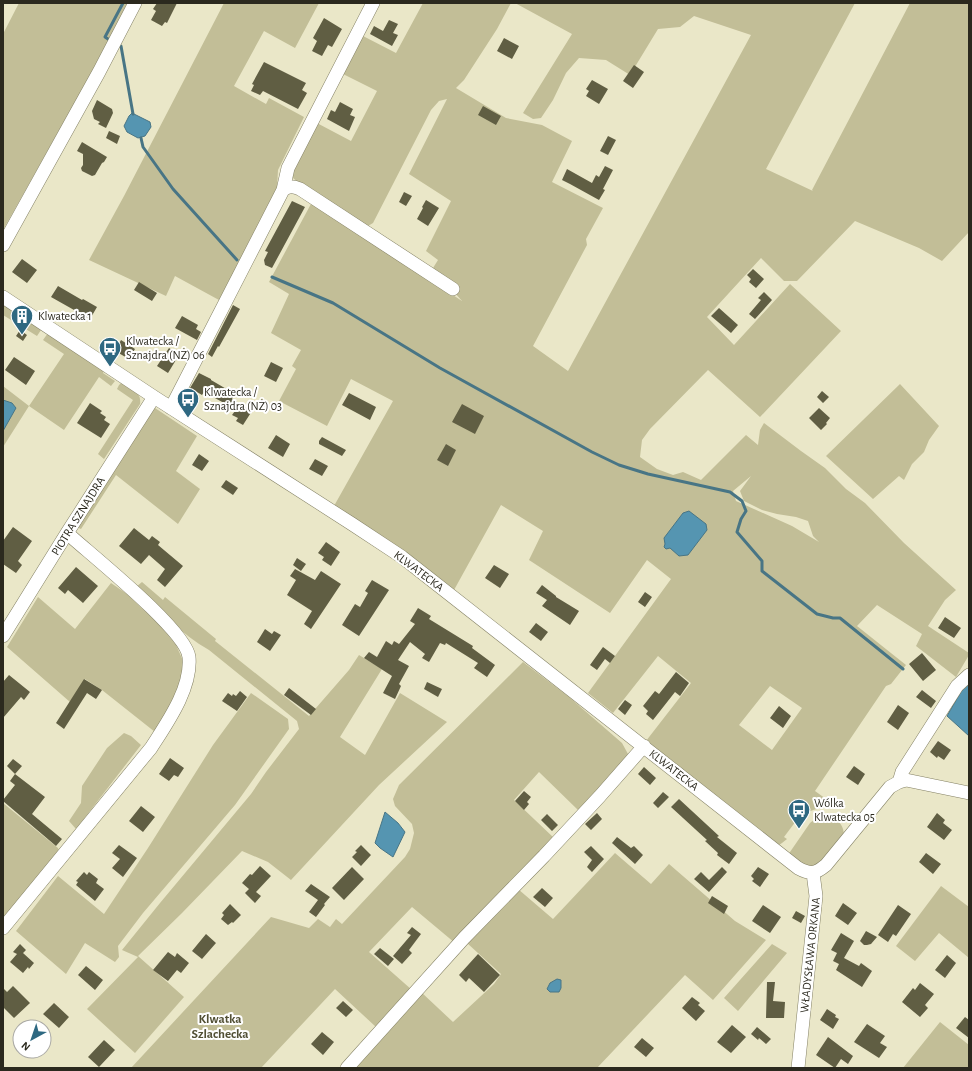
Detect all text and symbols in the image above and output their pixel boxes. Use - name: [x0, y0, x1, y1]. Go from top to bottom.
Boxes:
- building icon: Klwatecka 1: [9, 303, 35, 336]
- place label: Klwatecka 1: [38, 310, 92, 322]
- bus stop icon: Klwatecka / Sznajdra (NŻ) 06: [97, 335, 123, 368]
- place label: Klwatecka / Sznajdra (NŻ) 06: [126, 335, 205, 362]
- bus stop icon: Klwatecka / Sznajdra (NŻ) 03: [175, 386, 201, 419]
- place label: Klwatecka / Sznajdra (NŻ) 03: [204, 386, 282, 413]
- street label: PIOTRA SZNAJDRA: [49, 475, 107, 557]
- street label: KLWATECKA: [392, 548, 446, 594]
- street label: KLWATECKA: [647, 747, 701, 793]
- bus stop icon: Wólka Klwatecka 05: [786, 797, 812, 830]
- place label: Wólka Klwatecka 05: [814, 797, 875, 823]
- street label: WŁADYSŁAWA ORKANA: [798, 897, 822, 1013]
- district label: Klwatka Szlachecka: [191, 1013, 249, 1041]
- north arrow: [12, 1019, 52, 1059]
- text: N: [19, 1040, 32, 1053]

